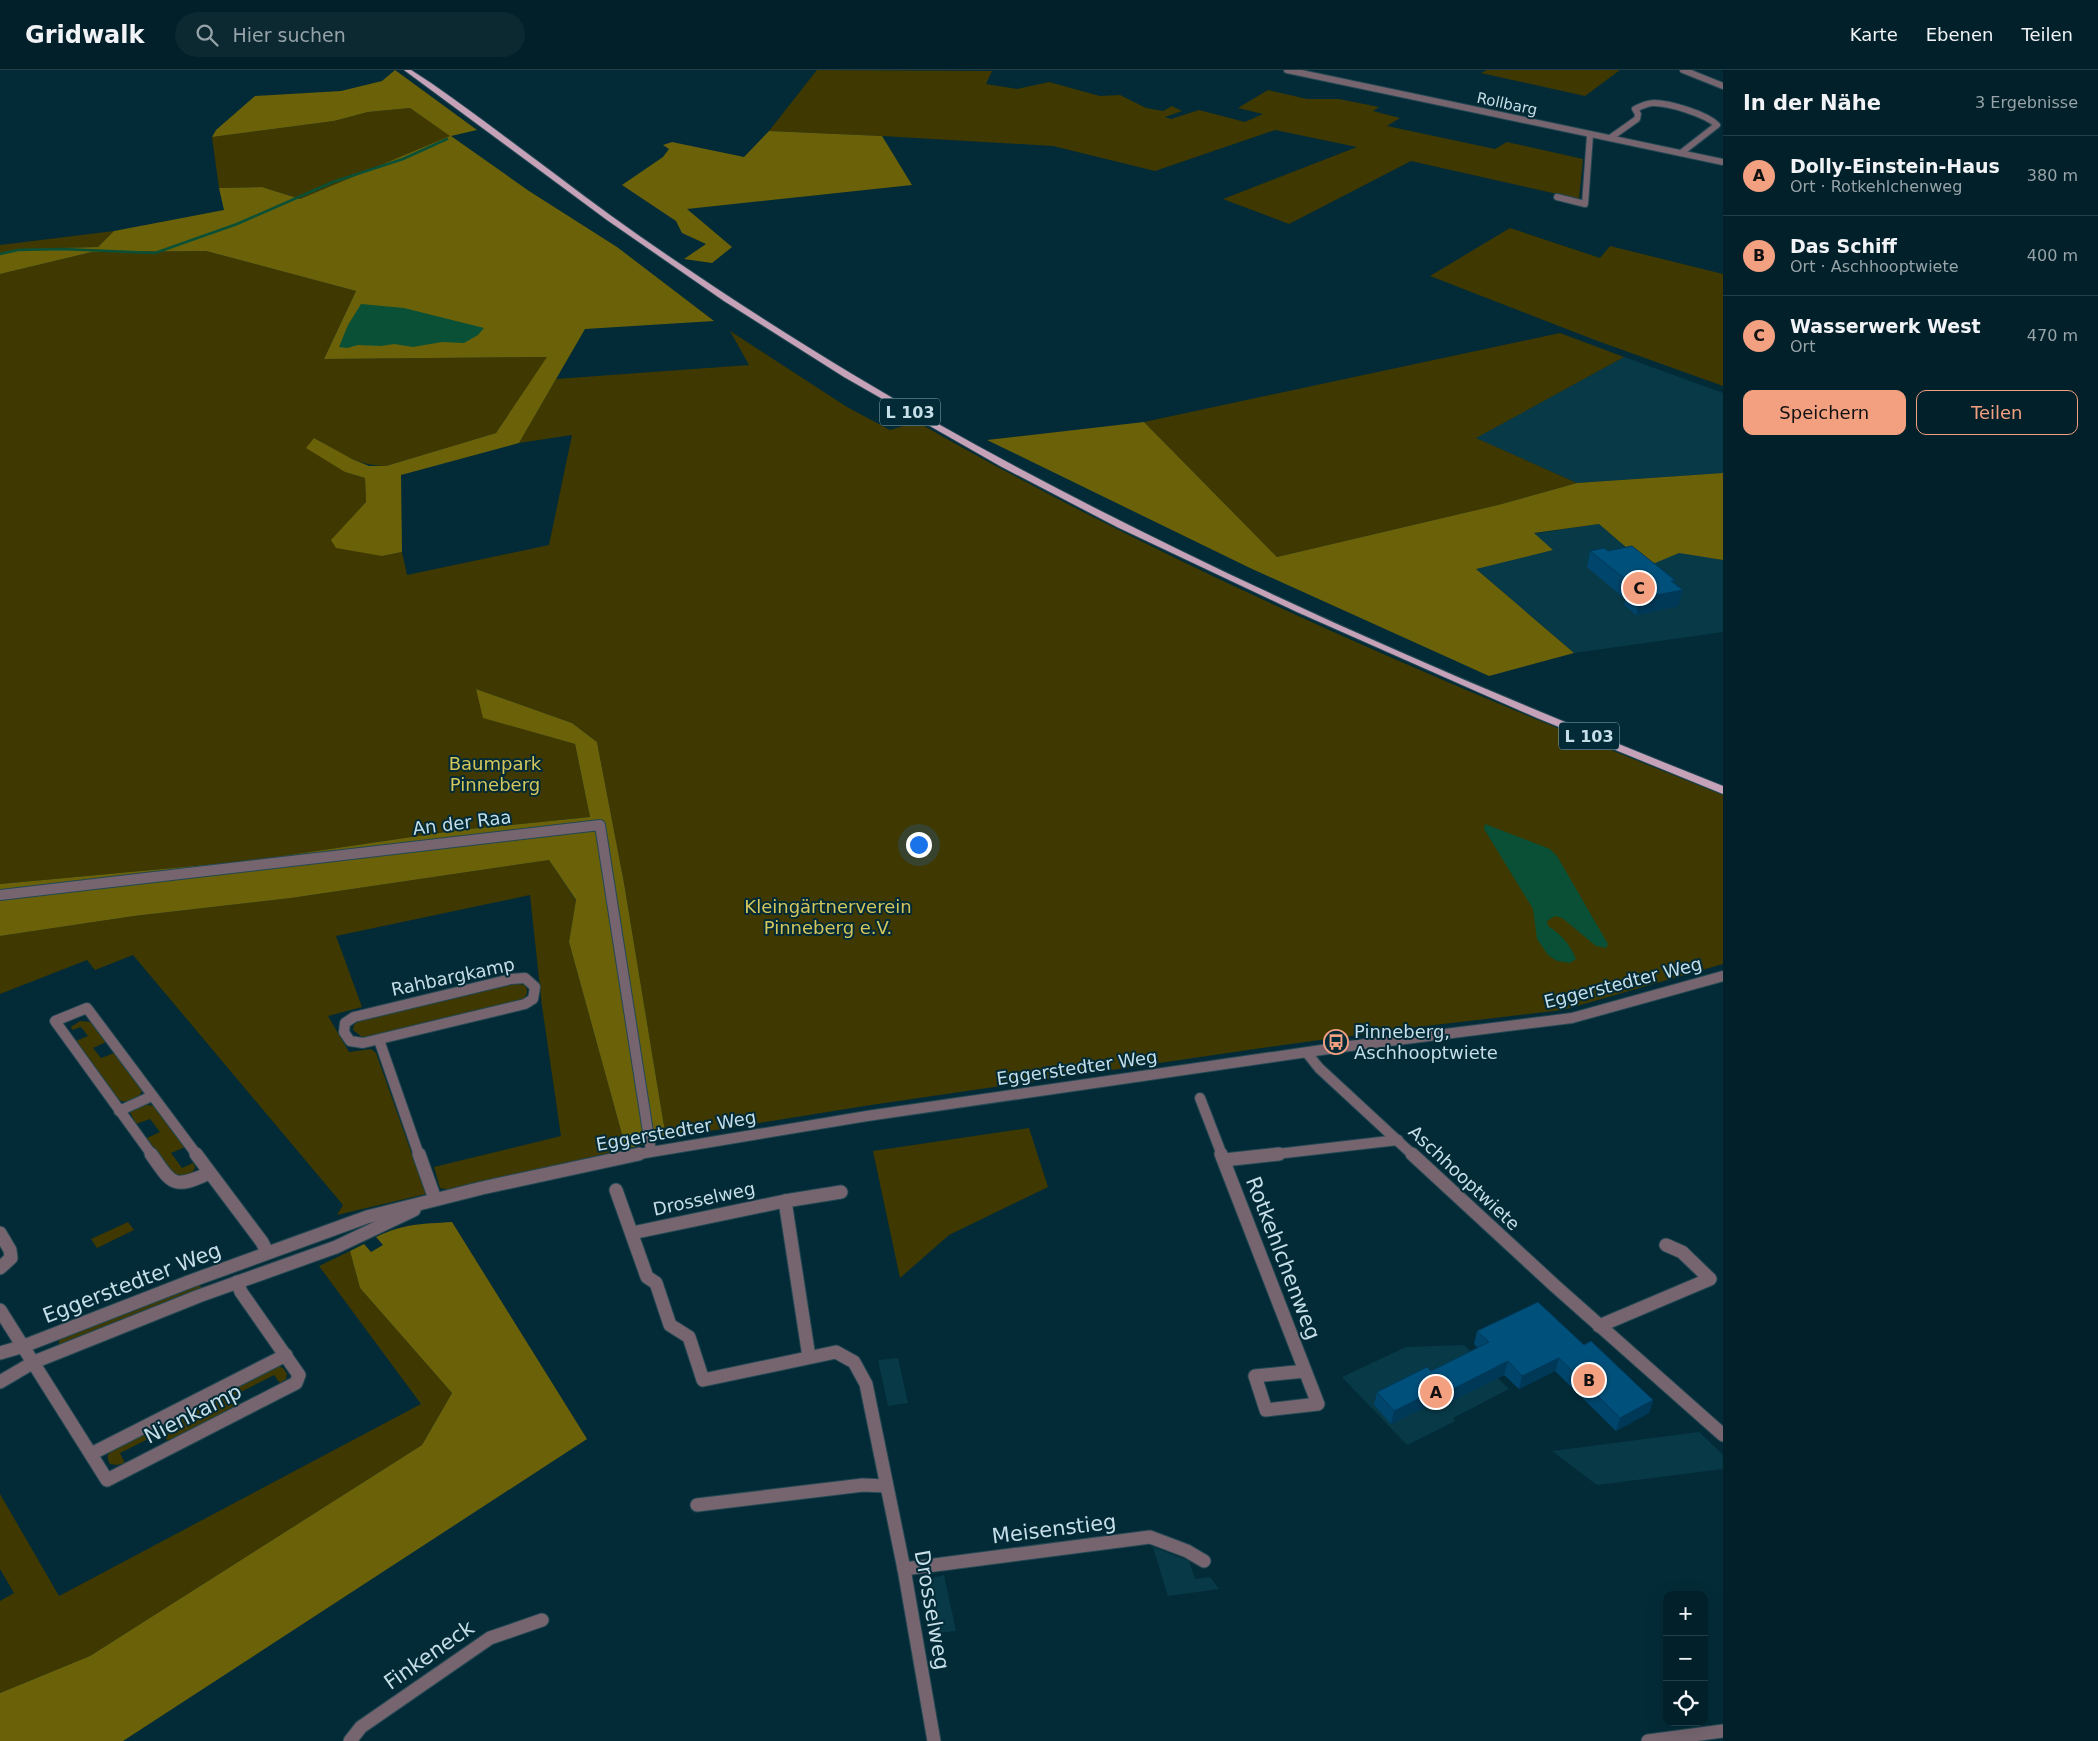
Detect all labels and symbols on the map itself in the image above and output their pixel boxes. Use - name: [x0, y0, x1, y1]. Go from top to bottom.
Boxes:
- street label: Rollbarg: [1475, 89, 1539, 119]
- road number: L 103: [880, 398, 940, 426]
- pin: C: [1623, 569, 1655, 607]
- road number: L 103: [1559, 722, 1619, 749]
- park label: Baumpark Pinneberg: [449, 753, 542, 795]
- street label: An der Raa: [411, 806, 512, 839]
- your location: [906, 832, 932, 858]
- park label: Kleingärtnerverein Pinneberg e.V.: [744, 896, 912, 938]
- street label: Rahbargkamp: [389, 953, 517, 1000]
- street label: Eggerstedter Weg: [1542, 953, 1704, 1012]
- place label: Pinneberg, Aschhooptwiete: [1354, 1021, 1498, 1063]
- bus stop icon: Pinneberg, Aschhooptwiete: [1323, 1029, 1349, 1055]
- street label: Eggerstedter Weg: [995, 1046, 1159, 1089]
- street label: Eggerstedter Weg: [594, 1106, 758, 1155]
- street label: Aschhooptwiete: [1405, 1121, 1524, 1234]
- street label: Rotkehlchenweg: [1241, 1173, 1325, 1343]
- street label: Drosselweg: [651, 1177, 757, 1220]
- street label: Eggerstedter Weg: [39, 1238, 225, 1328]
- pin: B: [1573, 1361, 1605, 1399]
- pin: A: [1420, 1373, 1452, 1411]
- street label: Nienkamp: [140, 1379, 246, 1449]
- street label: Meisenstieg: [990, 1509, 1118, 1549]
- street label: Drosselweg: [910, 1548, 954, 1672]
- street label: Finkeneck: [380, 1615, 479, 1695]

